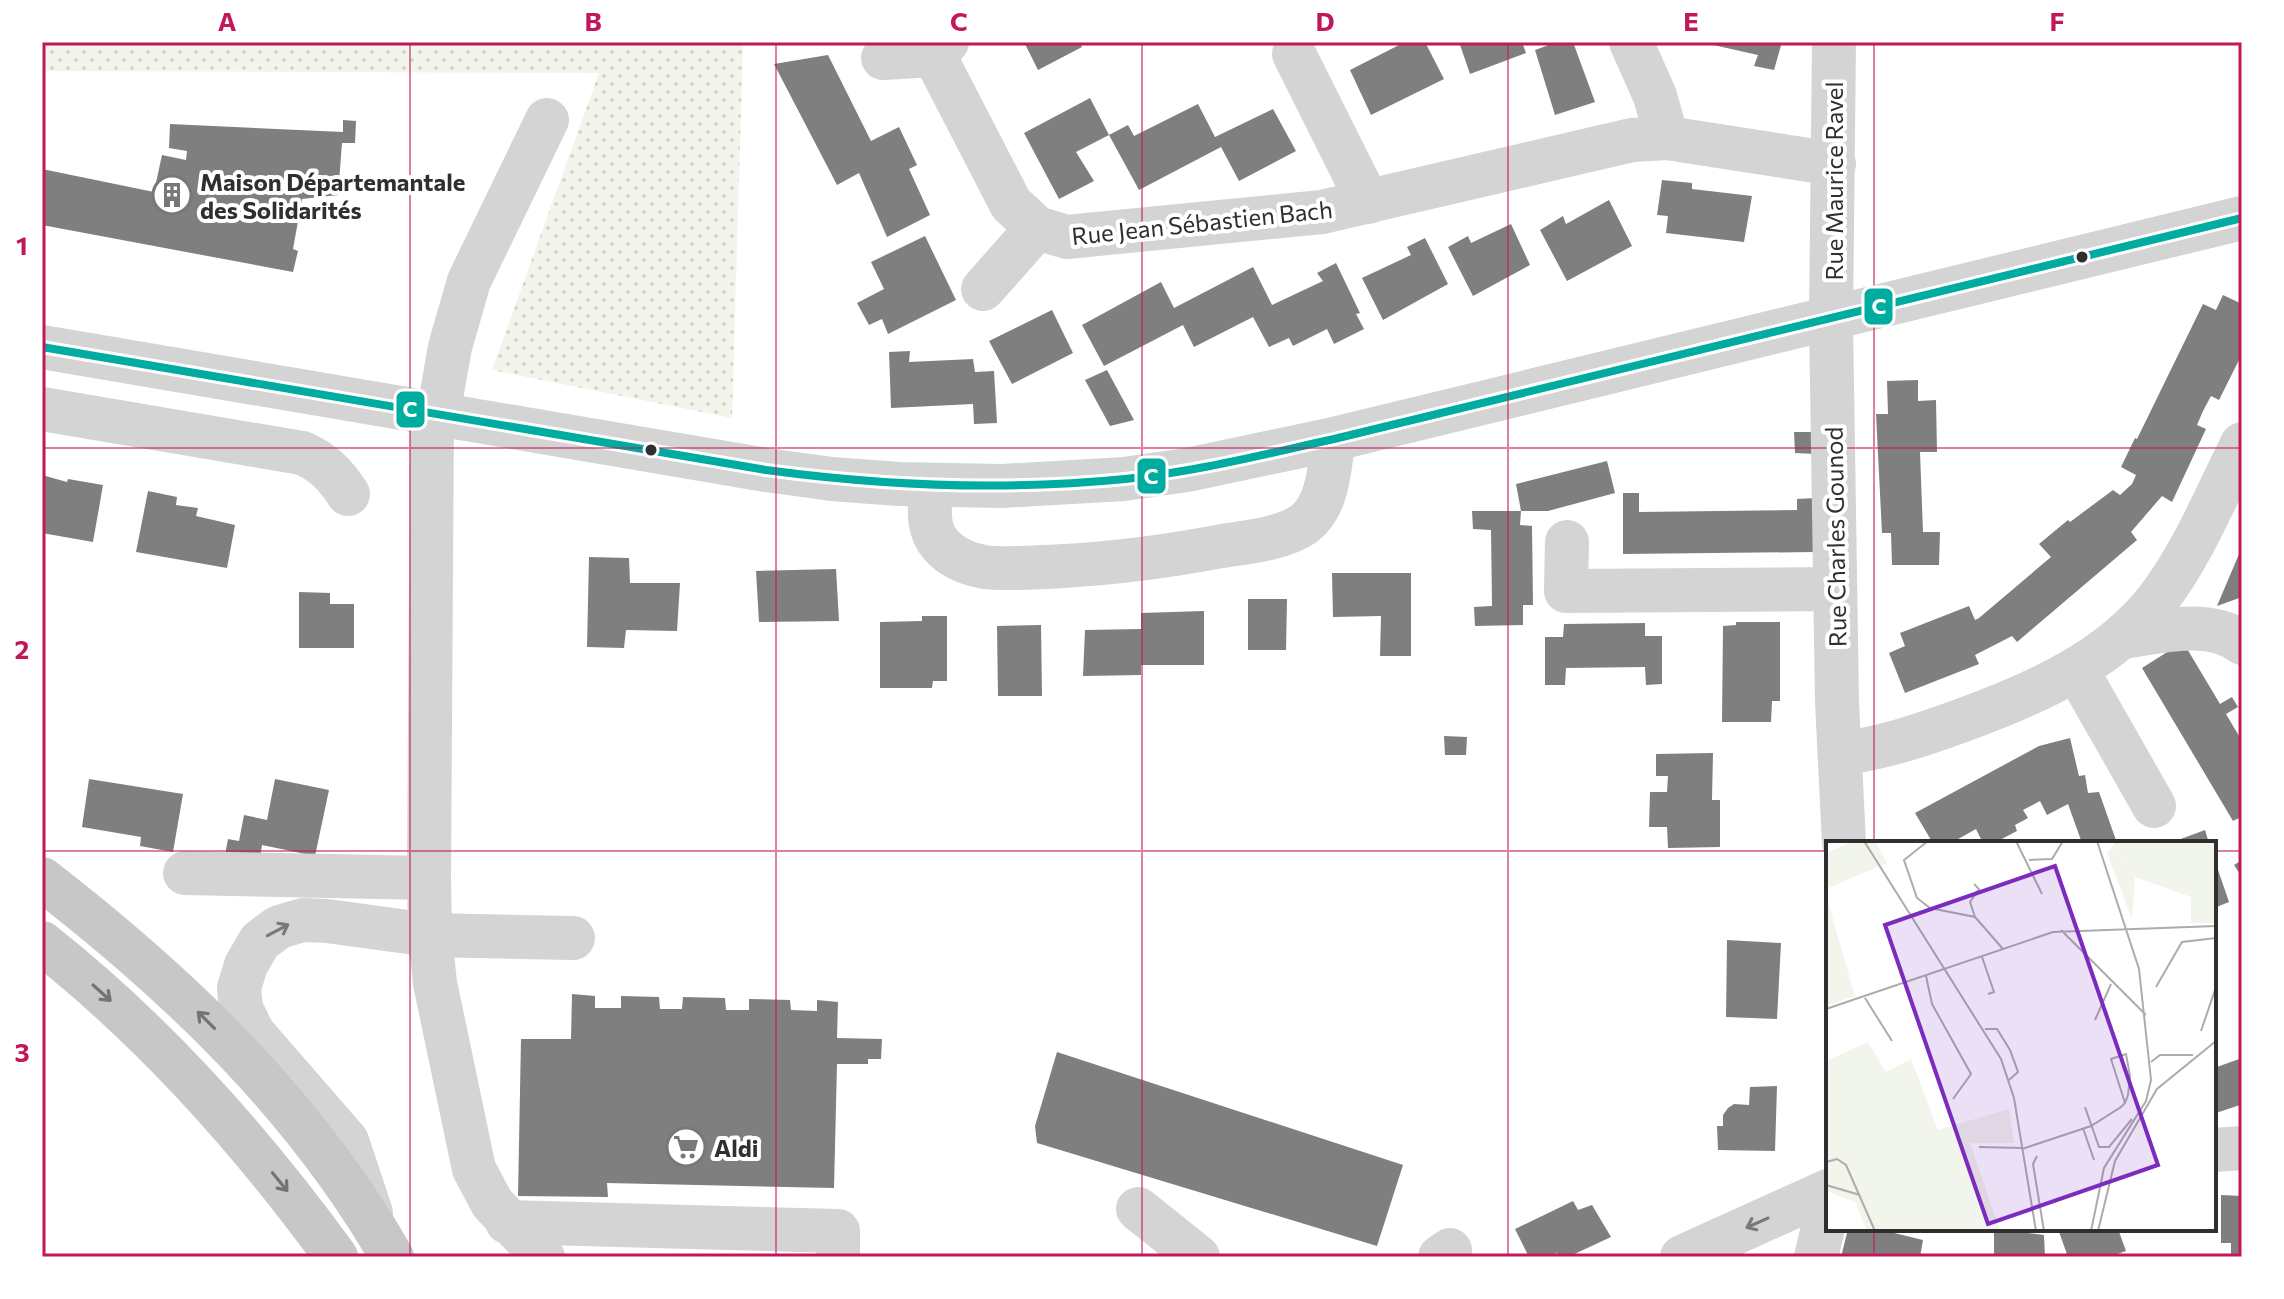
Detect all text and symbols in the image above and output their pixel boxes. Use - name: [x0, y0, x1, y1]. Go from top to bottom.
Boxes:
- text: A: [218, 5, 237, 36]
- text: B: [584, 5, 602, 36]
- text: C: [950, 5, 968, 36]
- text: D: [1315, 5, 1335, 36]
- text: E: [1683, 5, 1699, 36]
- text: F: [2049, 5, 2065, 36]
- street label: Rue Maurice Ravel: [1819, 81, 1848, 281]
- place label: Maison Départemantale des Solidarités: [200, 167, 465, 224]
- building icon: Maison Départemantale des Solidarités: [151, 174, 193, 216]
- street label: Rue Jean Sébastien Bach: [1070, 194, 1334, 250]
- text: 1: [16, 229, 28, 260]
- unlabelled marker: [2074, 249, 2090, 265]
- line badge: C: [1863, 287, 1894, 326]
- text: C: [1871, 292, 1887, 319]
- line badge: C: [395, 390, 426, 429]
- text: C: [402, 395, 418, 422]
- street label: Rue Charles Gounod: [1819, 427, 1851, 647]
- unlabelled marker: [643, 442, 659, 458]
- line badge: C: [1136, 457, 1167, 495]
- text: C: [1143, 462, 1159, 489]
- text: 2: [15, 633, 29, 664]
- inset map: [1826, 841, 2216, 1231]
- one-way arrow: [266, 922, 289, 937]
- one-way arrow: [92, 983, 112, 1001]
- one-way arrow: [197, 1011, 216, 1030]
- text: 3: [14, 1036, 30, 1067]
- supermarket icon: Aldi: [665, 1126, 707, 1168]
- place label: Aldi: [714, 1133, 759, 1162]
- one-way arrow: [271, 1171, 289, 1192]
- one-way arrow: [1745, 1216, 1769, 1231]

